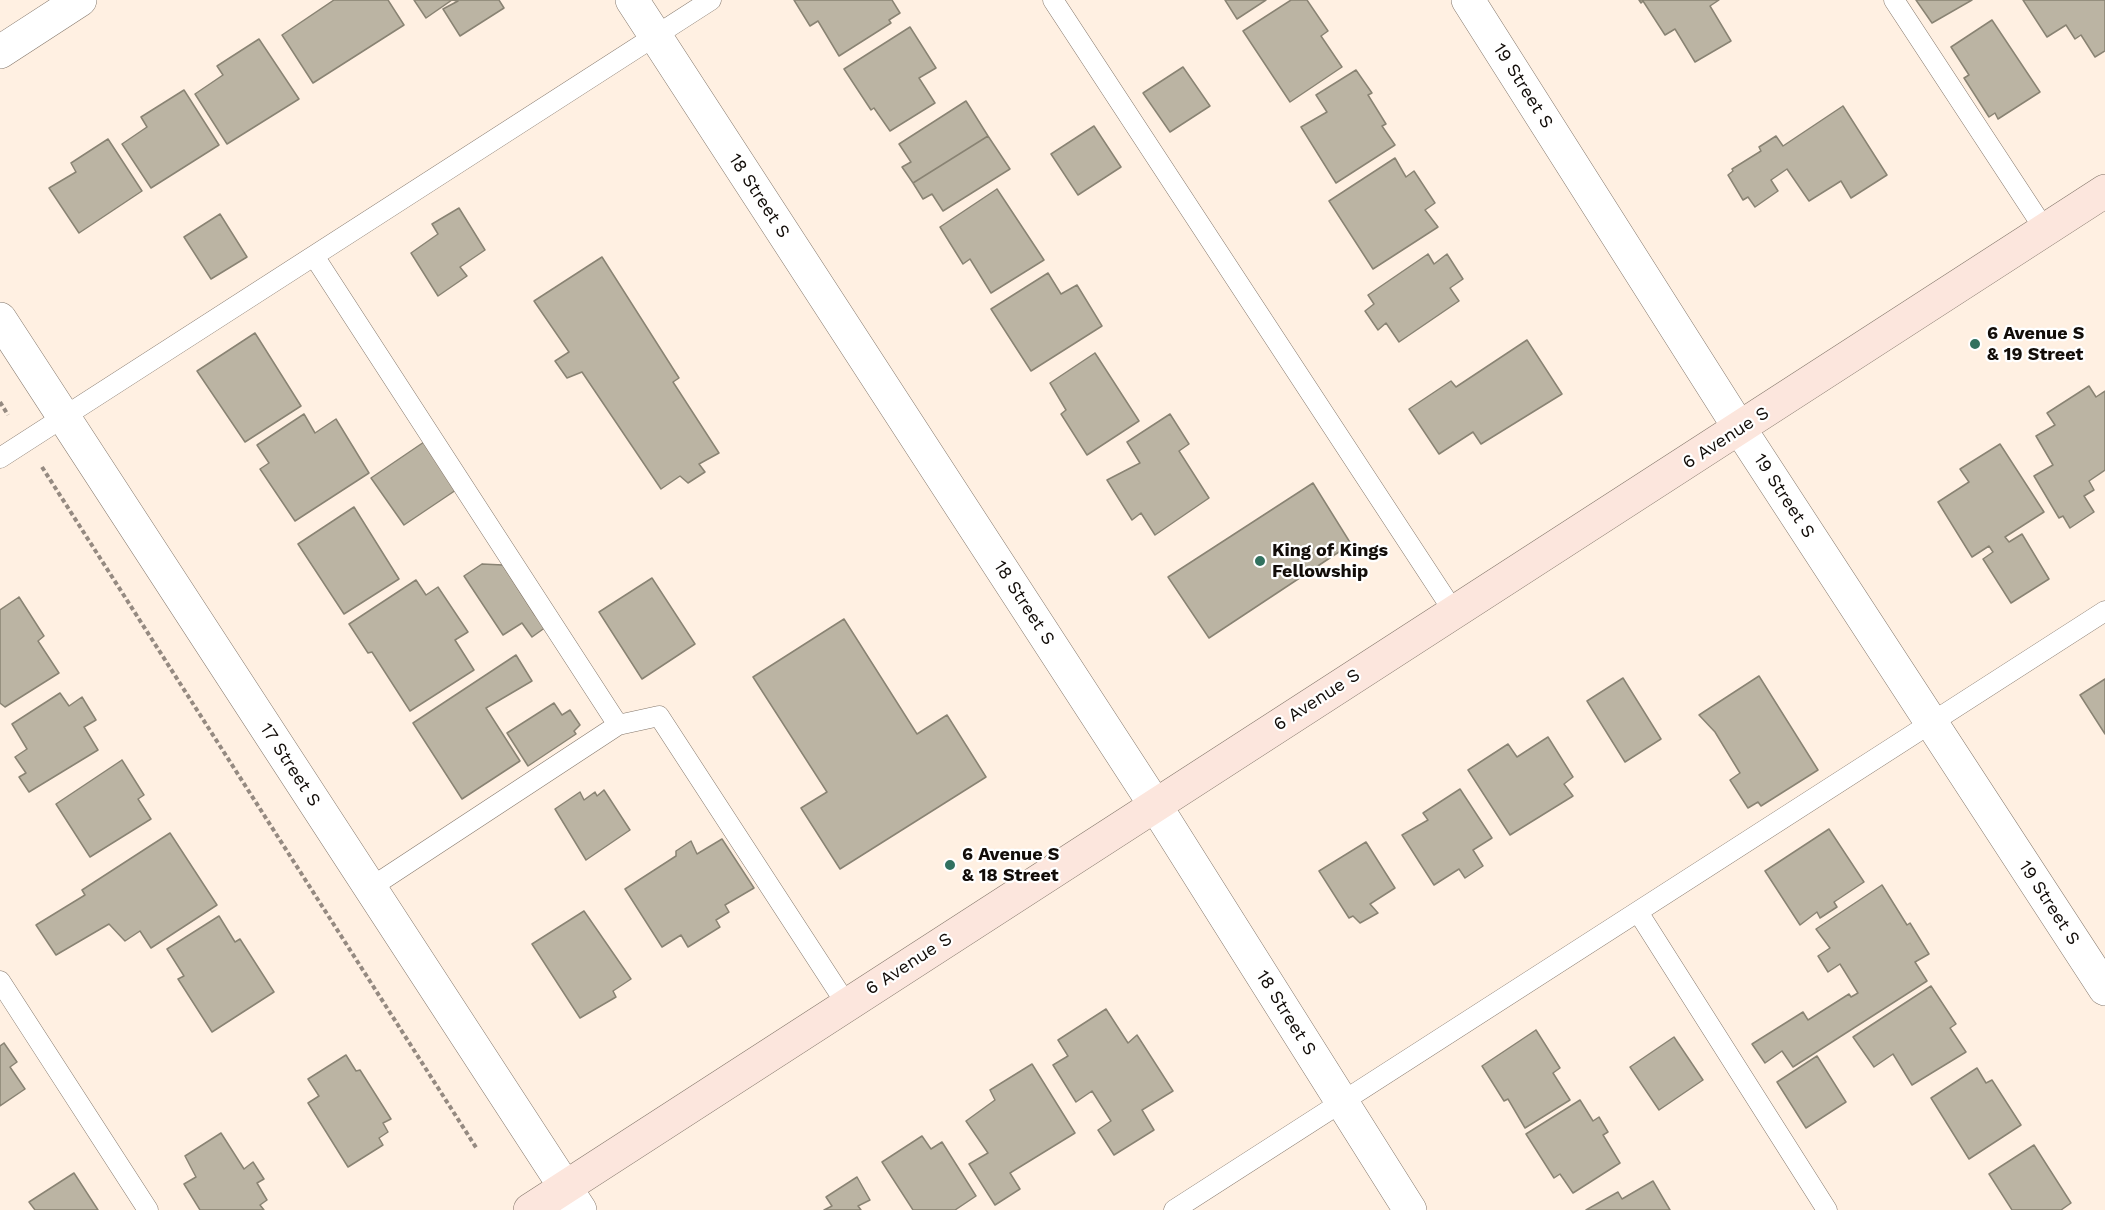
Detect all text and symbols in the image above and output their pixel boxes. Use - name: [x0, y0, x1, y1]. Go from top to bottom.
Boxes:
- street label: 19 Street S: [1488, 40, 1558, 132]
- street label: 18 Street S: [724, 150, 794, 242]
- place label: 6 Avenue S & 19 Street: [1987, 323, 2084, 366]
- marker: 6 Avenue S & 19 Street: [1968, 337, 1982, 351]
- street label: 6 Avenue S: [1679, 402, 1773, 474]
- street label: 19 Street S: [1749, 450, 1819, 542]
- place label: King of Kings Fellowship: [1272, 540, 1388, 582]
- marker: King of Kings Fellowship: [1253, 554, 1267, 568]
- street label: 18 Street S: [989, 557, 1059, 649]
- street label: 6 Avenue S: [1270, 664, 1364, 736]
- street label: 17 Street S: [255, 719, 325, 811]
- place label: 6 Avenue S & 18 Street: [962, 844, 1059, 886]
- street label: 19 Street S: [2014, 857, 2084, 949]
- marker: 6 Avenue S & 18 Street: [943, 858, 957, 872]
- street label: 6 Avenue S: [862, 928, 956, 1000]
- street label: 18 Street S: [1251, 967, 1321, 1059]

